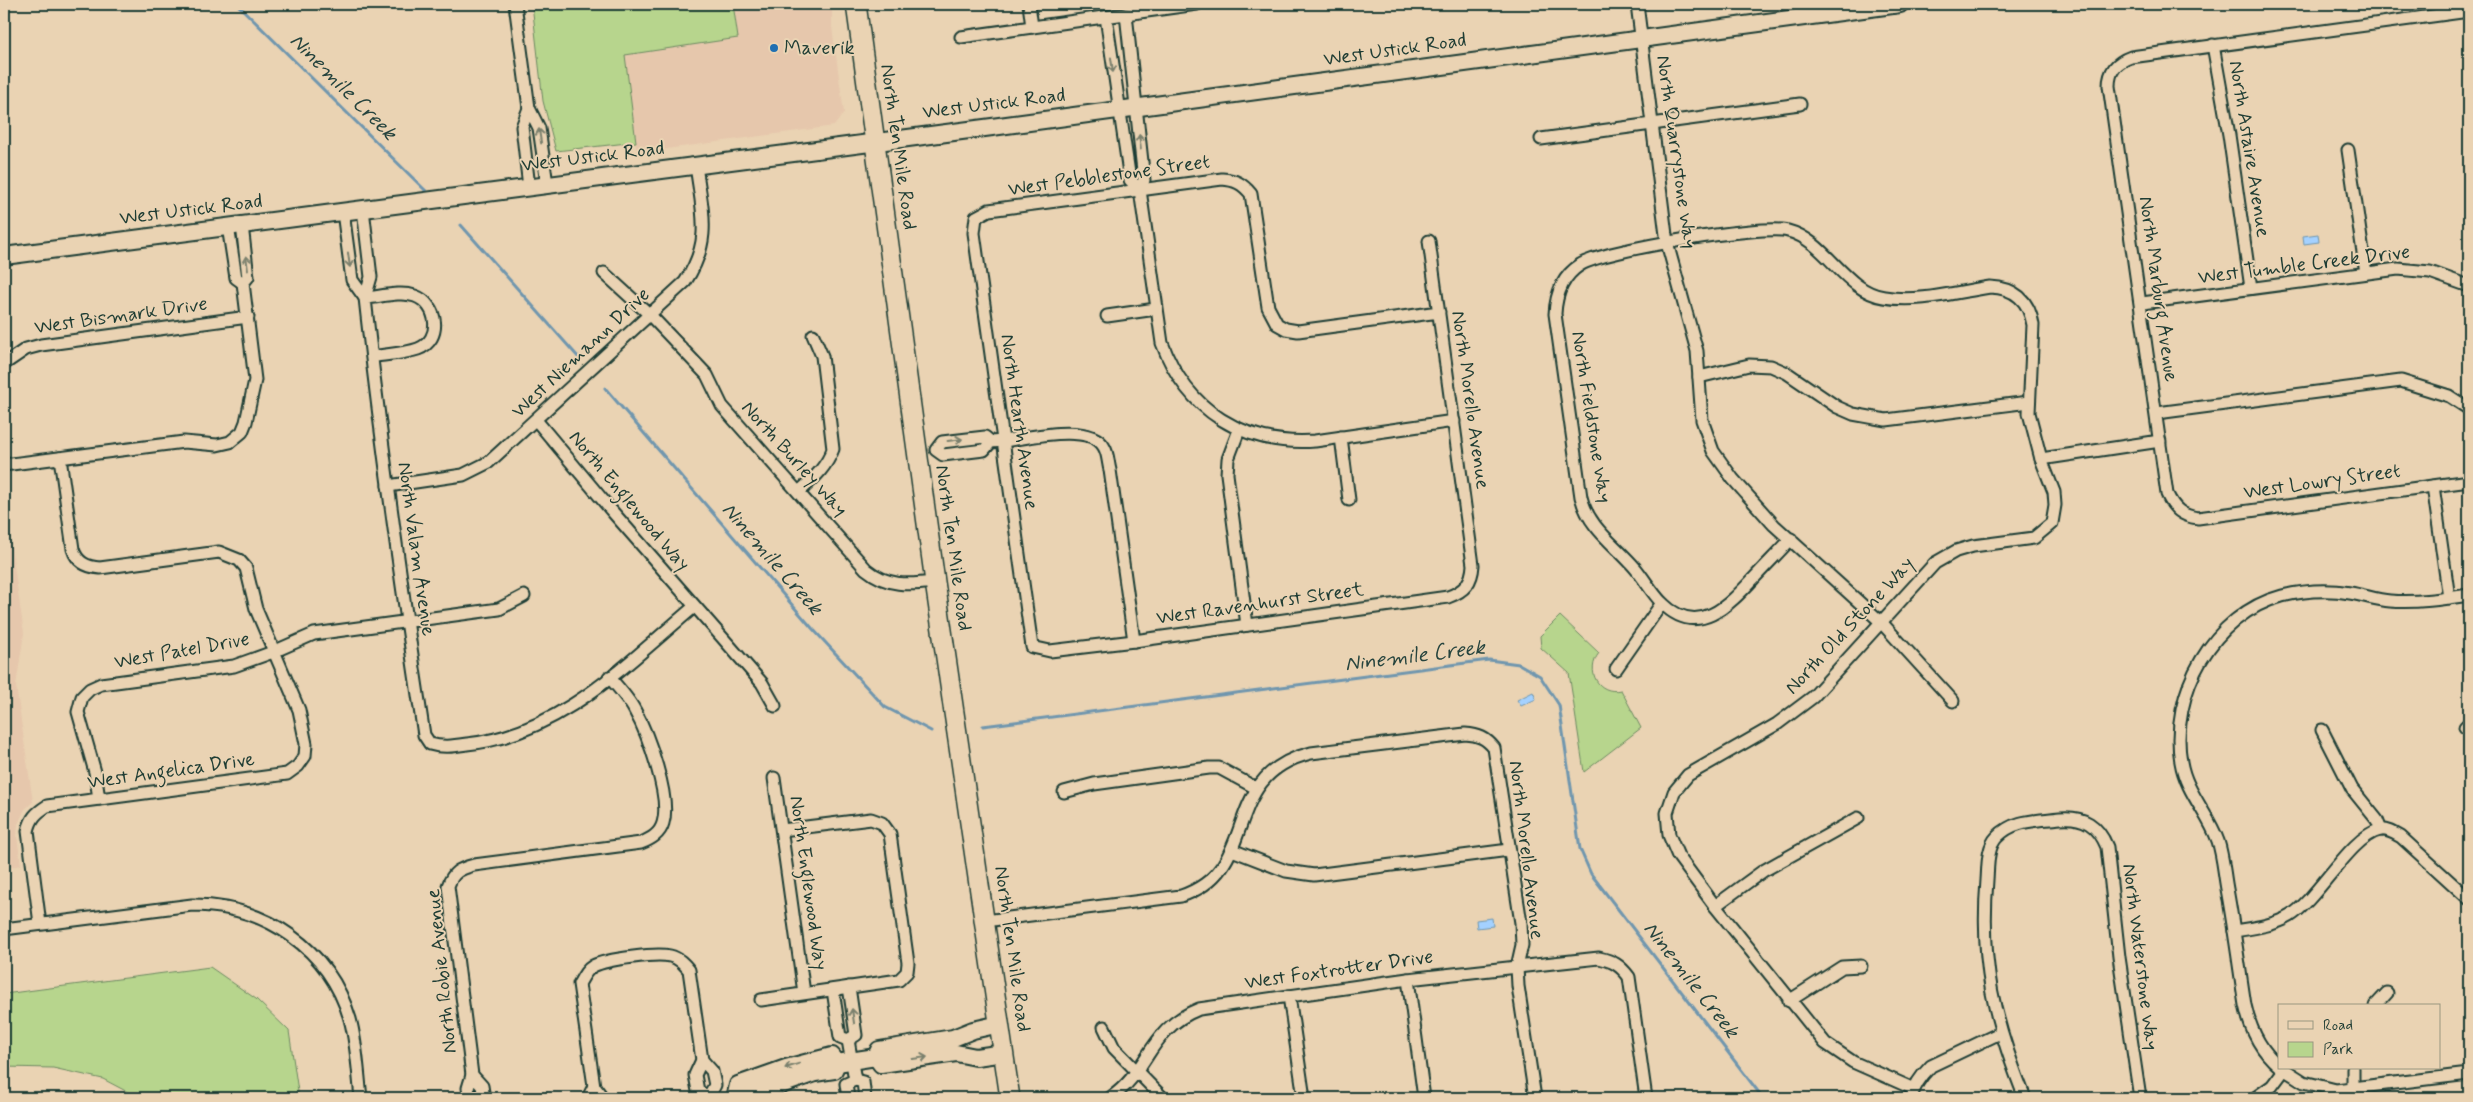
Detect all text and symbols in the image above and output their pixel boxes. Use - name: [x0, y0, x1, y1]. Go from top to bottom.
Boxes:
- water label: Ninemile Creek: [283, 27, 404, 148]
- street label: West Ustick Road: [1322, 27, 1468, 73]
- place label: Maverik: [784, 35, 855, 62]
- marker: Maverik: [768, 42, 780, 54]
- street label: North Quarrystone Way: [1649, 54, 1703, 250]
- one-way arrow: [1107, 57, 1117, 73]
- street label: North Astaire Avenue: [2222, 59, 2276, 239]
- street label: North Ten Mile Road: [873, 62, 923, 232]
- street label: West Ustick Road: [921, 82, 1067, 126]
- one-way arrow: [535, 128, 545, 144]
- one-way arrow: [1135, 134, 1145, 150]
- street label: West Ustick Road: [520, 135, 666, 179]
- street label: West Pebblestone Street: [1006, 148, 1212, 204]
- street label: West Ustick Road: [118, 188, 264, 232]
- street label: North Marburg Avenue: [2130, 194, 2184, 384]
- street label: West Tumble Creek Drive: [2196, 239, 2412, 291]
- one-way arrow: [345, 252, 355, 268]
- one-way arrow: [241, 255, 251, 271]
- street label: West Niemann Drive: [506, 282, 656, 424]
- street label: West Bismark Drive: [33, 290, 209, 342]
- street label: North Morello Avenue: [1444, 309, 1496, 491]
- street label: North Fieldstone Way: [1564, 329, 1618, 505]
- street label: North Hearth Avenue: [993, 332, 1045, 512]
- street label: North Burley Way: [735, 395, 853, 523]
- street label: North Englewood Way: [561, 425, 696, 578]
- one-way arrow: [946, 435, 962, 445]
- street label: West Lowry Street: [2242, 458, 2402, 506]
- street label: North Valam Avenue: [390, 460, 442, 638]
- street label: North Ten Mile Road: [928, 463, 978, 633]
- water label: Ninemile Creek: [715, 497, 830, 622]
- street label: North Old Stone Way: [1779, 551, 1921, 701]
- street label: West Ravenhurst Street: [1155, 576, 1366, 632]
- street label: West Patel Drive: [112, 626, 252, 676]
- water label: Ninemile Creek: [1343, 633, 1488, 678]
- street label: West Angelica Drive: [86, 746, 257, 798]
- street label: North Morello Avenue: [1502, 759, 1550, 941]
- street label: North Englewood Way: [780, 794, 834, 972]
- street label: North Waterstone Way: [2115, 862, 2165, 1052]
- street label: North Ten Mile Road: [987, 864, 1037, 1034]
- street label: North Robie Avenue: [420, 887, 464, 1055]
- water label: Ninemile Creek: [1637, 916, 1746, 1045]
- street label: West Foxtrotter Drive: [1243, 943, 1435, 997]
- legend: [2278, 1004, 2440, 1070]
- one-way arrow: [848, 1008, 858, 1024]
- text: Road: [2323, 1016, 2353, 1036]
- text: Park: [2323, 1040, 2353, 1060]
- one-way arrow: [912, 1052, 928, 1062]
- one-way arrow: [785, 1062, 801, 1072]

